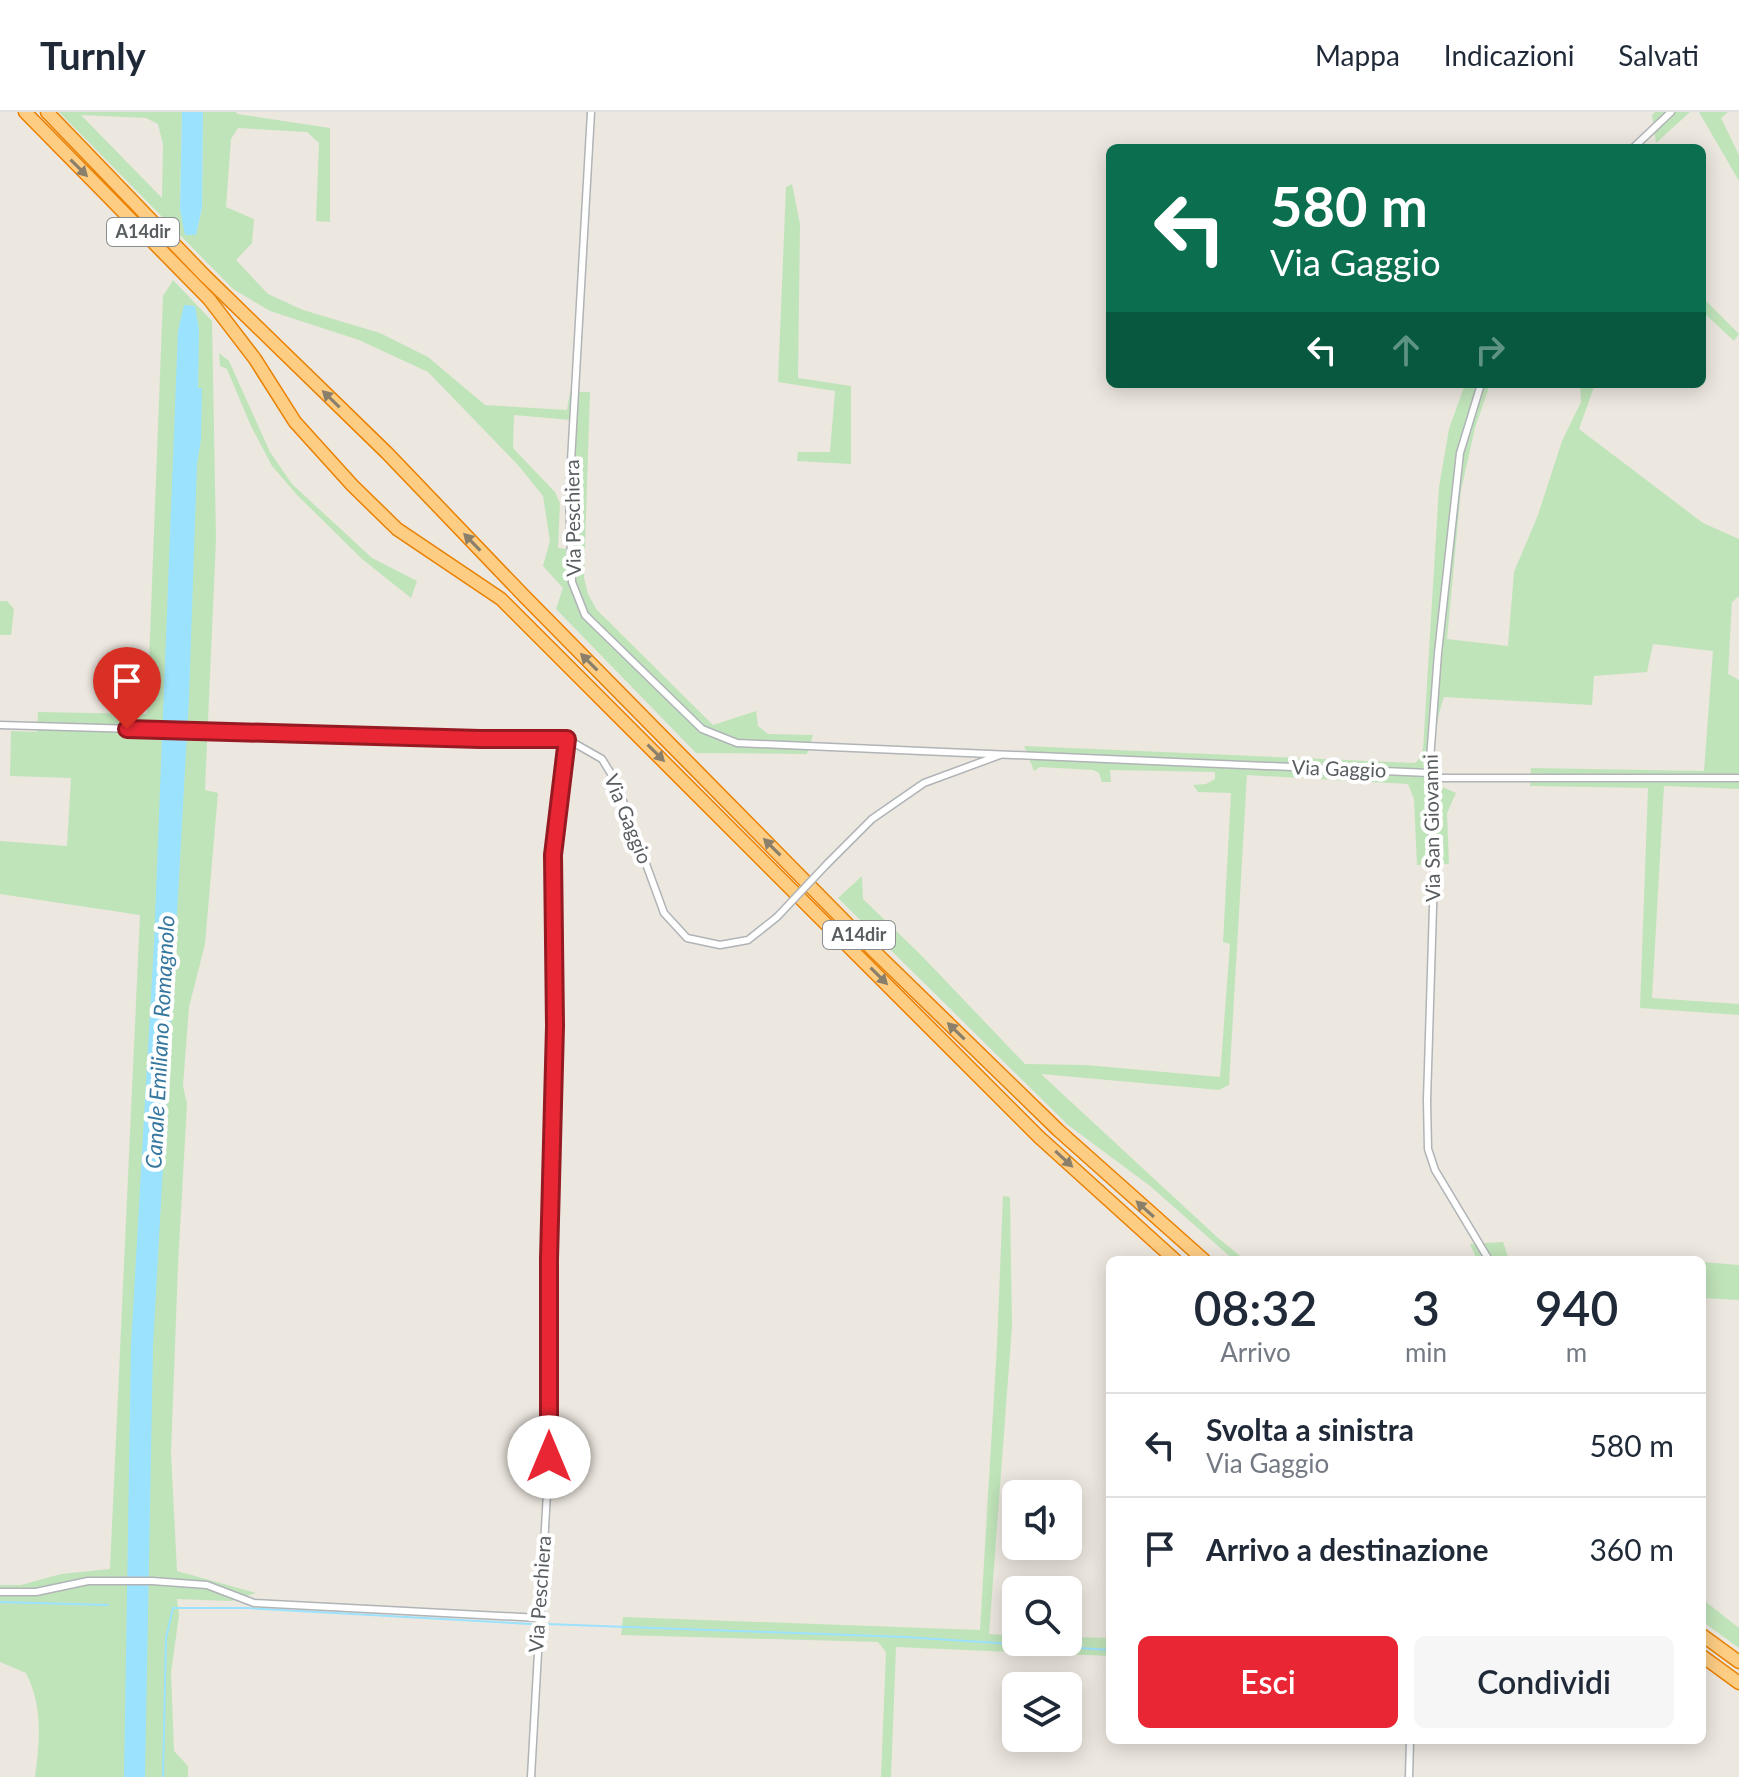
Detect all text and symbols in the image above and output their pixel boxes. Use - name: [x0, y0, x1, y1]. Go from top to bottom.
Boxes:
- text: Turnly: [40, 32, 146, 78]
- text: Mappa: [1315, 38, 1400, 72]
- text: Indicazioni: [1444, 38, 1574, 72]
- text: Salvati: [1618, 38, 1699, 72]
- one-way arrow: [69, 158, 88, 177]
- text: 580 m: [1270, 172, 1428, 239]
- icon: left: [1138, 176, 1242, 280]
- road number: A14dir: [107, 218, 179, 246]
- text: Via Gaggio: [1270, 240, 1441, 284]
- icon: left: [1300, 328, 1344, 372]
- icon: ahead: [1384, 328, 1428, 372]
- icon: right: [1468, 328, 1512, 372]
- one-way arrow: [322, 390, 341, 408]
- street label: Via Peschiera: [559, 459, 585, 577]
- one-way arrow: [463, 533, 482, 552]
- pin: [93, 647, 161, 729]
- one-way arrow: [580, 653, 599, 672]
- icon: arrive: [105, 659, 149, 703]
- one-way arrow: [646, 743, 665, 762]
- street label: Via Gaggio: [1291, 754, 1387, 782]
- street label: Via San Giovanni: [1418, 754, 1444, 902]
- street label: Via Gaggio: [600, 770, 658, 867]
- one-way arrow: [763, 838, 782, 857]
- water label: Canale Emiliano Romagnolo: [139, 914, 180, 1169]
- road number: A14dir: [823, 921, 895, 949]
- one-way arrow: [869, 967, 888, 985]
- one-way arrow: [947, 1022, 966, 1040]
- one-way arrow: [1054, 1150, 1073, 1168]
- one-way arrow: [1135, 1200, 1155, 1218]
- text: 08:32: [1194, 1279, 1317, 1336]
- text: 3: [1412, 1279, 1440, 1336]
- text: 940: [1535, 1279, 1618, 1336]
- text: Arrivo: [1220, 1336, 1291, 1368]
- text: min: [1405, 1336, 1447, 1368]
- text: m: [1566, 1336, 1587, 1368]
- text: Svolta a sinistra: [1206, 1411, 1414, 1447]
- position arrow: [507, 1415, 591, 1499]
- icon: left: [1138, 1423, 1182, 1467]
- text: 580 m: [1589, 1427, 1674, 1463]
- text: Via Gaggio: [1206, 1447, 1329, 1479]
- map controls: [1002, 1480, 1082, 1752]
- button: sound: [1002, 1480, 1082, 1560]
- icon: arrive: [1138, 1527, 1182, 1571]
- text: Arrivo a destinazione: [1206, 1531, 1488, 1567]
- text: 360 m: [1589, 1531, 1674, 1567]
- street label: Via Peschiera: [523, 1535, 555, 1653]
- button: search: [1002, 1576, 1082, 1656]
- button: Esci: [1138, 1636, 1398, 1728]
- button: Condividi: [1414, 1636, 1674, 1728]
- button: layers: [1002, 1672, 1082, 1752]

